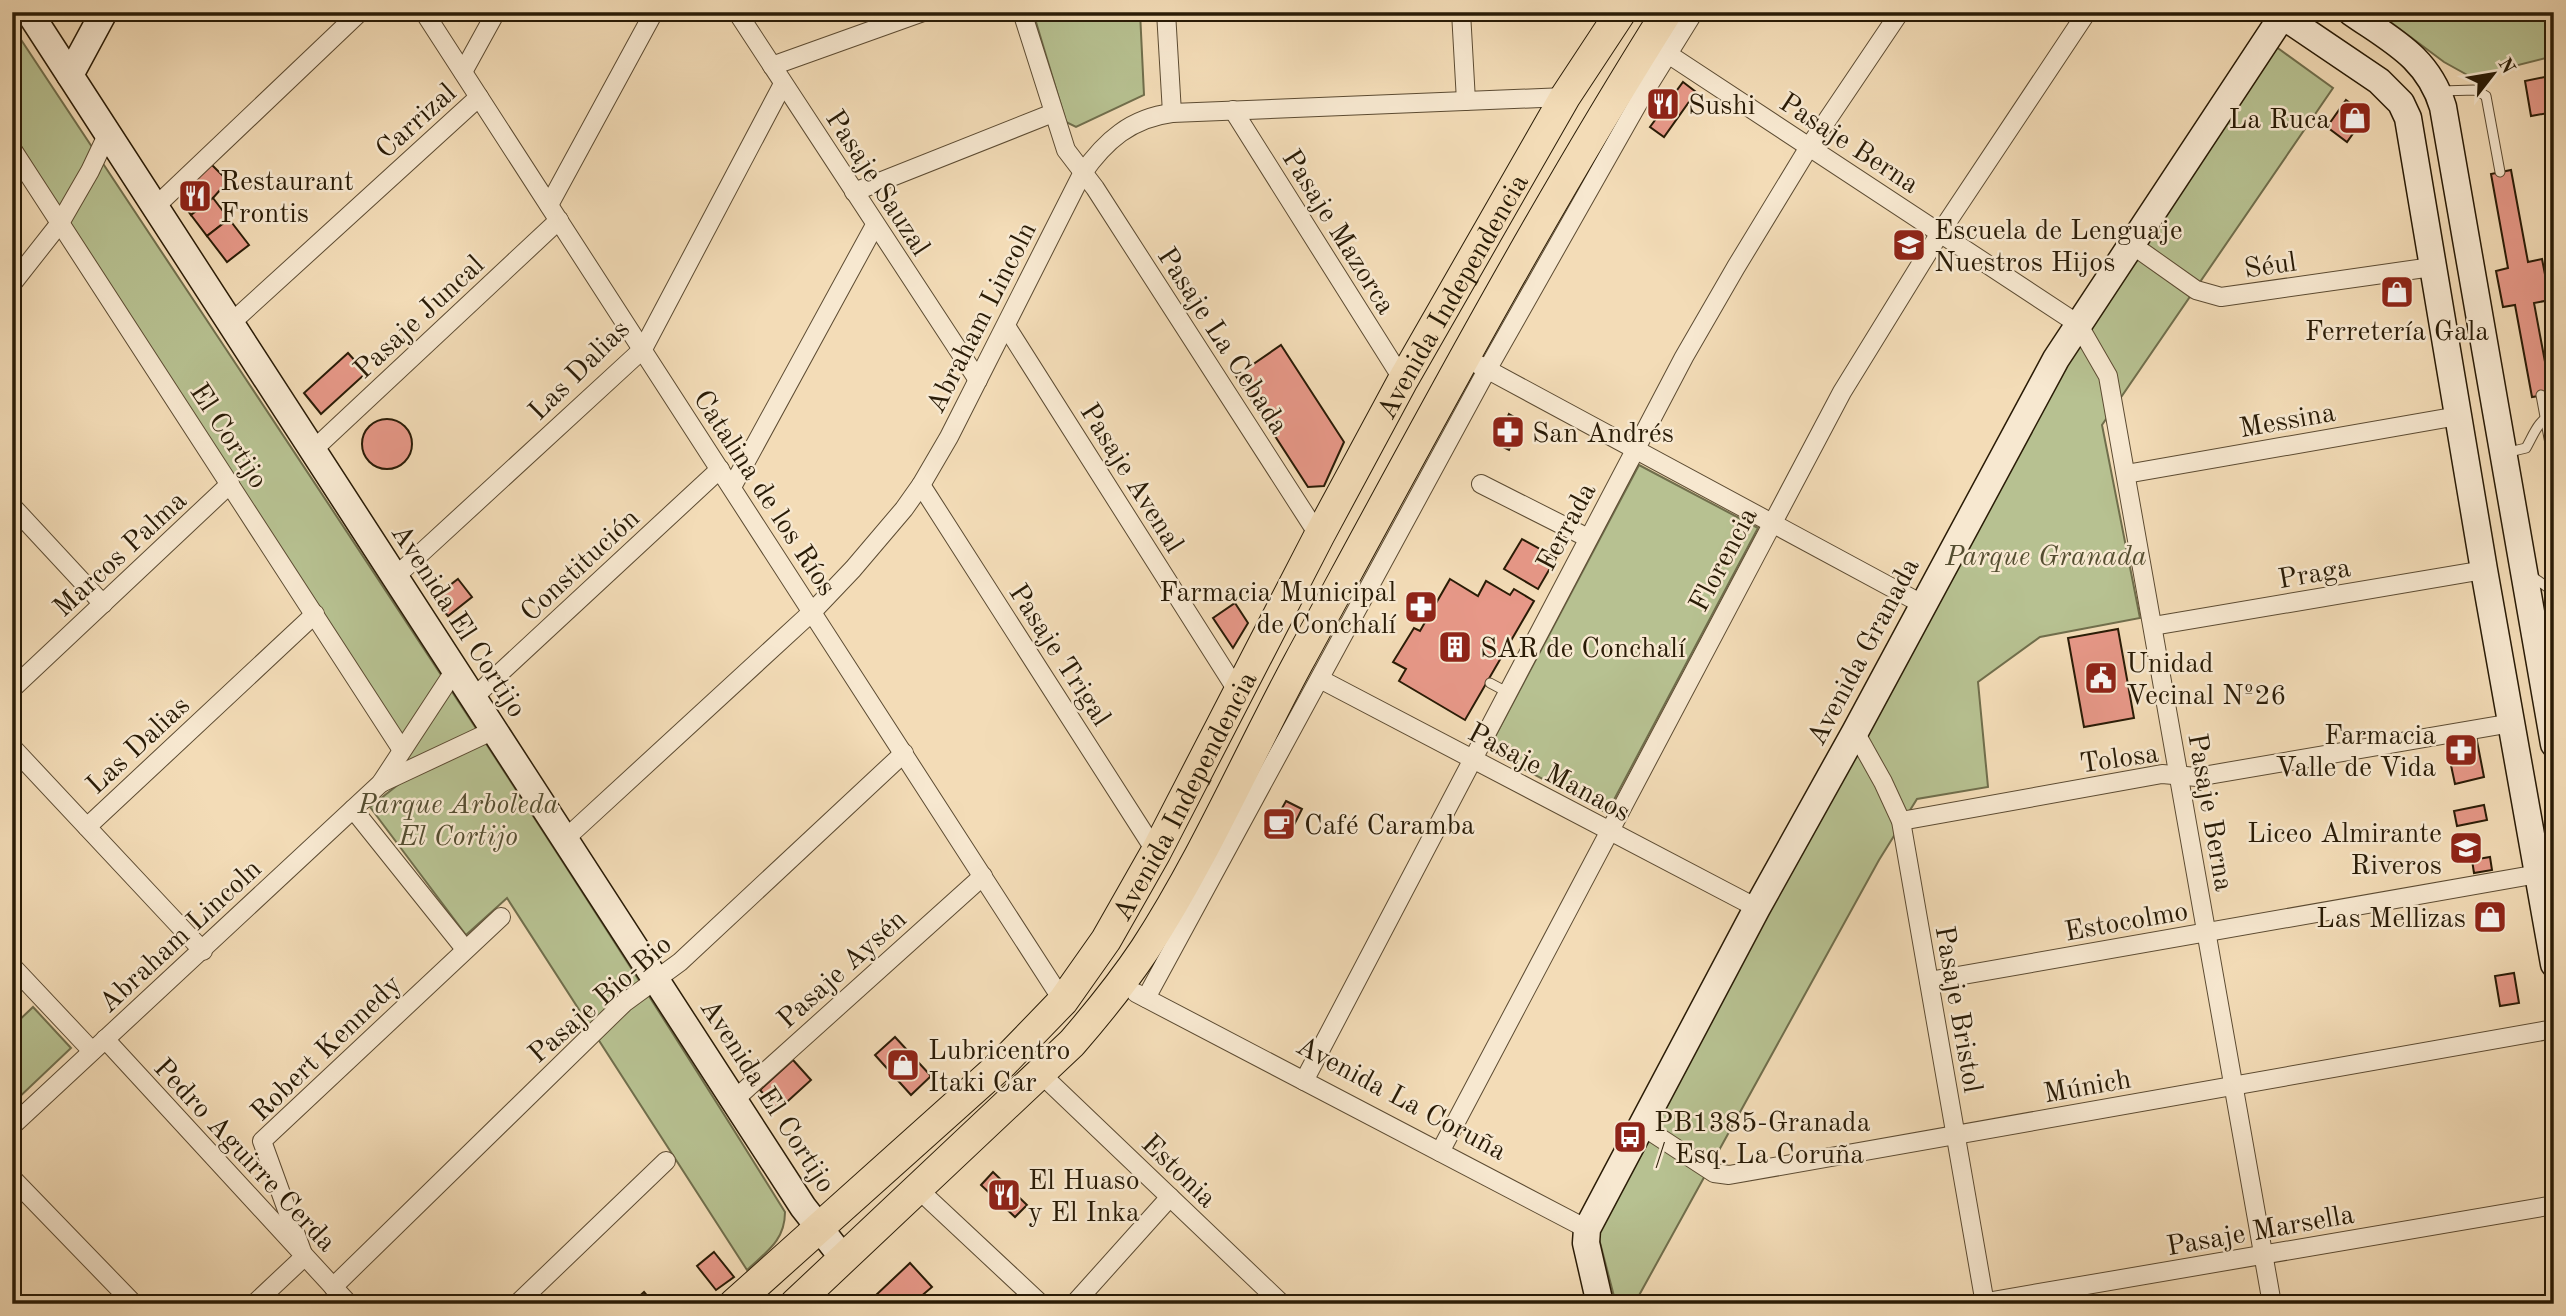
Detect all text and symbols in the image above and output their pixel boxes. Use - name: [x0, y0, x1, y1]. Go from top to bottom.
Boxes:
- north arrow: [2458, 38, 2528, 108]
- text: N: [2494, 55, 2518, 78]
- street label: Carrizal: [372, 79, 462, 165]
- restaurant icon: Sushi: [1644, 85, 1682, 123]
- street label: Pasaje Berna: [1774, 89, 1923, 200]
- place label: Sushi: [1688, 93, 1755, 121]
- shop icon: La Ruca: [2336, 99, 2374, 137]
- street label: Pasaje Sauzal: [819, 106, 934, 261]
- place label: La Ruca: [2229, 107, 2330, 135]
- street label: Pasaje Mazorca: [1276, 145, 1399, 320]
- place label: Restaurant Frontis: [220, 169, 354, 229]
- street label: Avenida Independencia: [1374, 170, 1535, 425]
- restaurant icon: Restaurant Frontis: [176, 177, 214, 215]
- street label: Abraham Lincoln: [922, 218, 1043, 418]
- place label: Escuela de Lenguaje Nuestros Hijos: [1934, 218, 2183, 278]
- school or university icon: Escuela de Lenguaje Nuestros Hijos: [1890, 226, 1928, 264]
- street label: Pasaje La Cebada: [1151, 243, 1292, 440]
- street label: Séul: [2242, 249, 2298, 285]
- street label: Pasaje Juncal: [350, 251, 490, 385]
- shop icon: Ferretería Gala: [2378, 273, 2416, 311]
- street label: Las Dalias: [524, 315, 636, 427]
- place label: Ferretería Gala: [2305, 319, 2489, 347]
- street label: El Cortijo: [183, 379, 272, 494]
- street label: Catalina de los Ríos: [687, 386, 840, 601]
- street label: Pasaje Avenal: [1074, 399, 1187, 558]
- street label: Messina: [2237, 400, 2338, 444]
- pharmacy icon: San Andrés: [1489, 413, 1527, 451]
- place label: San Andrés: [1532, 421, 1674, 449]
- street label: Ferrada: [1533, 479, 1602, 576]
- street label: Marcos Palma: [49, 487, 193, 623]
- street label: Florencia: [1686, 504, 1764, 617]
- street label: Constitución: [516, 505, 646, 628]
- street label: Avenida El Cortijo: [385, 520, 530, 723]
- park label: Parque Granada: [1944, 544, 2147, 572]
- street label: Avenida Granada: [1804, 554, 1926, 751]
- street label: Praga: [2276, 555, 2353, 595]
- street label: Pasaje Trigal: [1002, 580, 1115, 732]
- place label: Farmacia Municipal de Conchalí: [1159, 580, 1396, 640]
- pharmacy icon: Farmacia Municipal de Conchalí: [1402, 588, 1440, 626]
- building icon: SAR de Conchalí: [1436, 628, 1474, 666]
- place label: SAR de Conchalí: [1480, 636, 1686, 664]
- place label: Unidad Vecinal Nº26: [2126, 651, 2287, 711]
- public building icon: Unidad Vecinal Nº26: [2082, 659, 2120, 697]
- street label: Avenida Independencia: [1109, 668, 1264, 927]
- street label: Las Dalias: [82, 692, 196, 801]
- street label: Pasaje Manaos: [1463, 719, 1634, 828]
- place label: Farmacia Valle de Vida: [2275, 723, 2436, 783]
- street label: Pasaje Berna: [2181, 731, 2237, 894]
- pharmacy icon: Farmacia Valle de Vida: [2442, 731, 2480, 769]
- street label: Tolosa: [2078, 741, 2161, 779]
- park label: Parque Arboleda El Cortijo: [356, 792, 559, 852]
- cafe icon: Café Caramba: [1260, 805, 1298, 843]
- place label: Café Caramba: [1304, 813, 1475, 841]
- place label: Liceo Almirante Riveros: [2247, 821, 2442, 881]
- school or university icon: Liceo Almirante Riveros: [2447, 829, 2485, 867]
- street label: Abraham Lincoln: [95, 855, 268, 1019]
- street label: Estocolmo: [2063, 898, 2190, 948]
- shop icon: Las Mellizas: [2471, 898, 2509, 936]
- street label: Pasaje Aysén: [773, 905, 913, 1035]
- place label: Las Mellizas: [2316, 906, 2466, 934]
- street label: Pasaje Bristol: [1929, 924, 1986, 1095]
- street label: Pasaje Bio-Bio: [524, 931, 678, 1070]
- street label: Robert Kennedy: [247, 971, 408, 1128]
- street label: Avenida El Cortijo: [694, 995, 839, 1198]
- street label: Avenida La Coruña: [1291, 1032, 1510, 1167]
- place label: Lubricentro Itaki Car: [928, 1038, 1070, 1098]
- shop icon: Lubricentro Itaki Car: [884, 1046, 922, 1084]
- street label: Pedro Aguirre Cerda: [147, 1054, 340, 1258]
- street label: Múnich: [2041, 1066, 2134, 1109]
- place label: PB1385-Granada / Esq. La Coruña: [1654, 1110, 1871, 1170]
- bus stop icon: PB1385-Granada / Esq. La Coruña: [1611, 1118, 1649, 1156]
- street label: Estonia: [1135, 1130, 1221, 1214]
- place label: El Huaso y El Inka: [1028, 1168, 1140, 1228]
- restaurant icon: El Huaso y El Inka: [985, 1176, 1023, 1214]
- street label: Pasaje Marsella: [2164, 1202, 2357, 1262]

